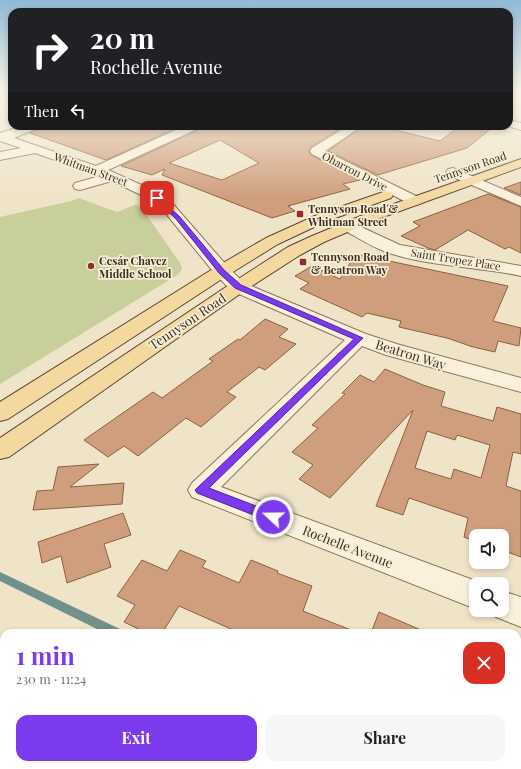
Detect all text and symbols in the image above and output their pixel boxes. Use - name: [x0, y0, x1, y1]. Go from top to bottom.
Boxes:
- text: 20 m: [90, 19, 155, 56]
- icon: right: [24, 24, 76, 76]
- text: Rochelle Avenue: [90, 55, 222, 79]
- icon: left: [67, 100, 89, 122]
- text: Then: [24, 101, 59, 121]
- street label: Tennyson Road: [432, 147, 509, 186]
- street label: Whitman Street: [51, 148, 130, 189]
- street label: Oharron Drive: [320, 148, 391, 194]
- pin: [140, 181, 174, 215]
- icon: arrive: [146, 187, 168, 209]
- place label: Tennyson Road & Whitman Street: [307, 201, 399, 229]
- marker: Tennyson Road & Whitman Street: [295, 209, 305, 219]
- street label: Saint Tropez Place: [410, 244, 502, 274]
- place label: Tennyson Road & Beatron Way: [311, 249, 389, 277]
- place label: Cesár Chavez Middle School: [99, 253, 172, 281]
- marker: Tennyson Road & Beatron Way: [298, 257, 308, 267]
- marker: Cesár Chavez Middle School: [86, 261, 96, 271]
- street label: Tennyson Road: [145, 289, 229, 353]
- street label: Beatron Way: [374, 335, 449, 373]
- position arrow: [252, 496, 294, 538]
- street label: Rochelle Avenue: [300, 521, 396, 571]
- map controls: [469, 529, 509, 617]
- button: sound: [469, 529, 509, 569]
- button: search: [469, 577, 509, 617]
- text: 1 min: [16, 639, 75, 671]
- button: close: [463, 642, 505, 684]
- text: 230 m · 11:24: [16, 670, 86, 687]
- button: Exit: [16, 715, 257, 761]
- button: Share: [265, 715, 505, 761]

